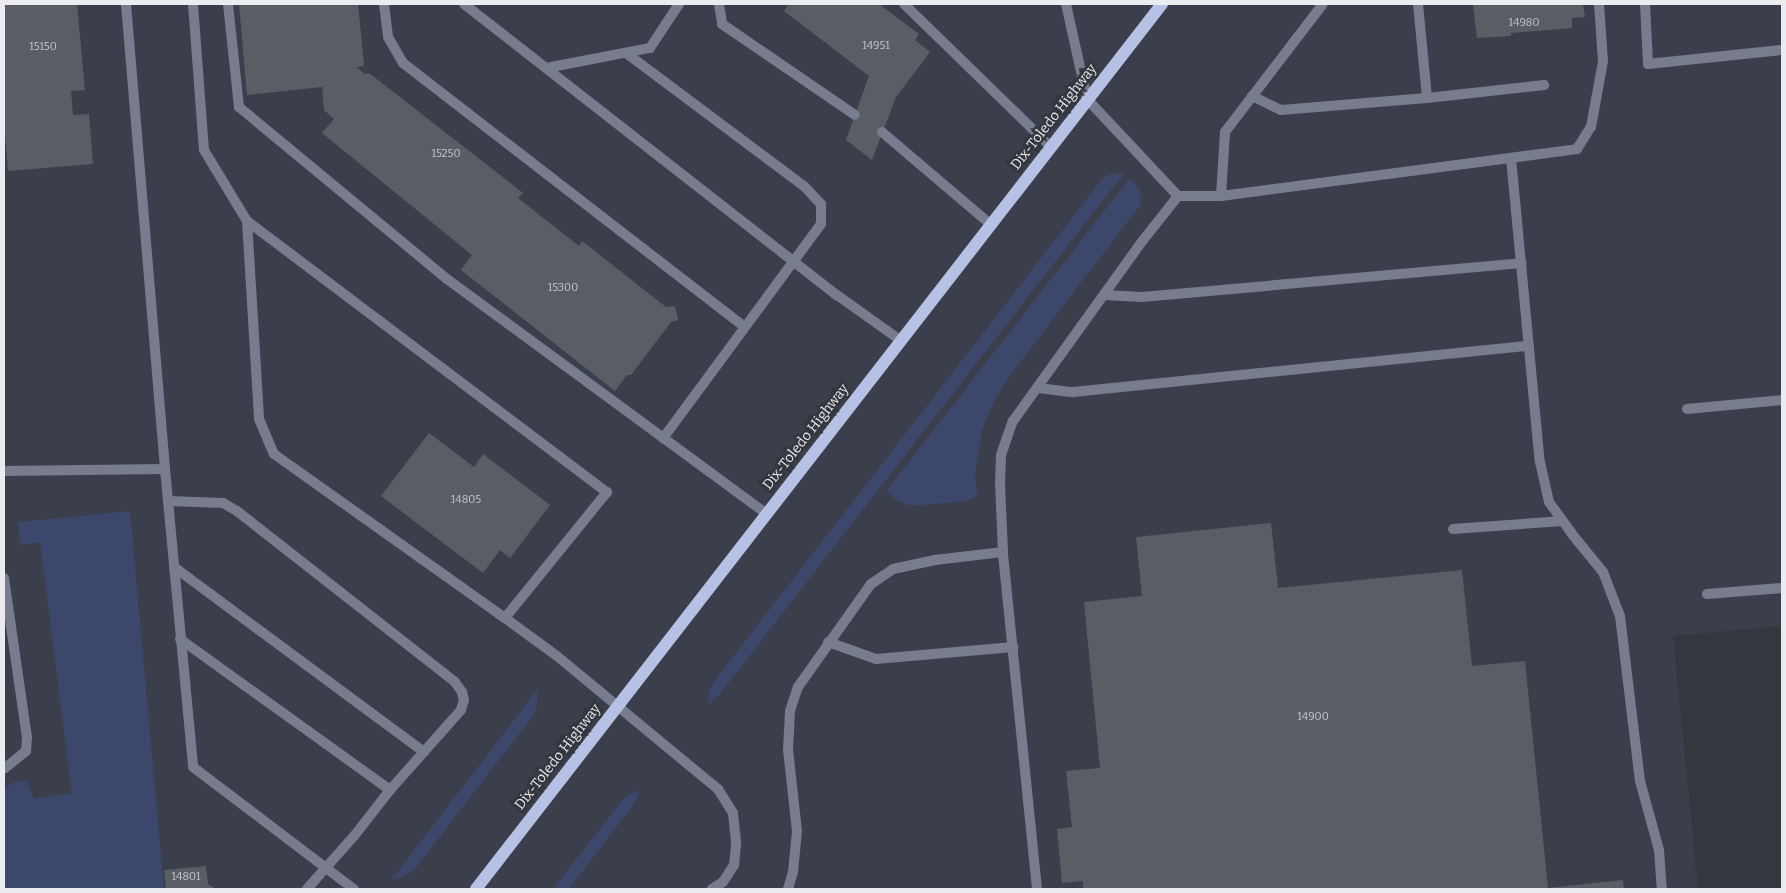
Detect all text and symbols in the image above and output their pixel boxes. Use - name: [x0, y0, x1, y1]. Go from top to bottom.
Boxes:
- house number: 14980: [1509, 16, 1539, 30]
- house number: 14951: [862, 39, 890, 53]
- house number: 15150: [29, 40, 57, 54]
- street label: Dix-Toledo Highway: [1007, 61, 1101, 173]
- house number: 15250: [431, 147, 461, 161]
- house number: 15300: [548, 281, 578, 295]
- street label: Dix-Toledo Highway: [759, 381, 853, 493]
- house number: 14805: [451, 493, 481, 507]
- street label: Dix-Toledo Highway: [511, 701, 605, 813]
- house number: 14900: [1297, 710, 1329, 724]
- house number: 14801: [172, 870, 200, 884]

